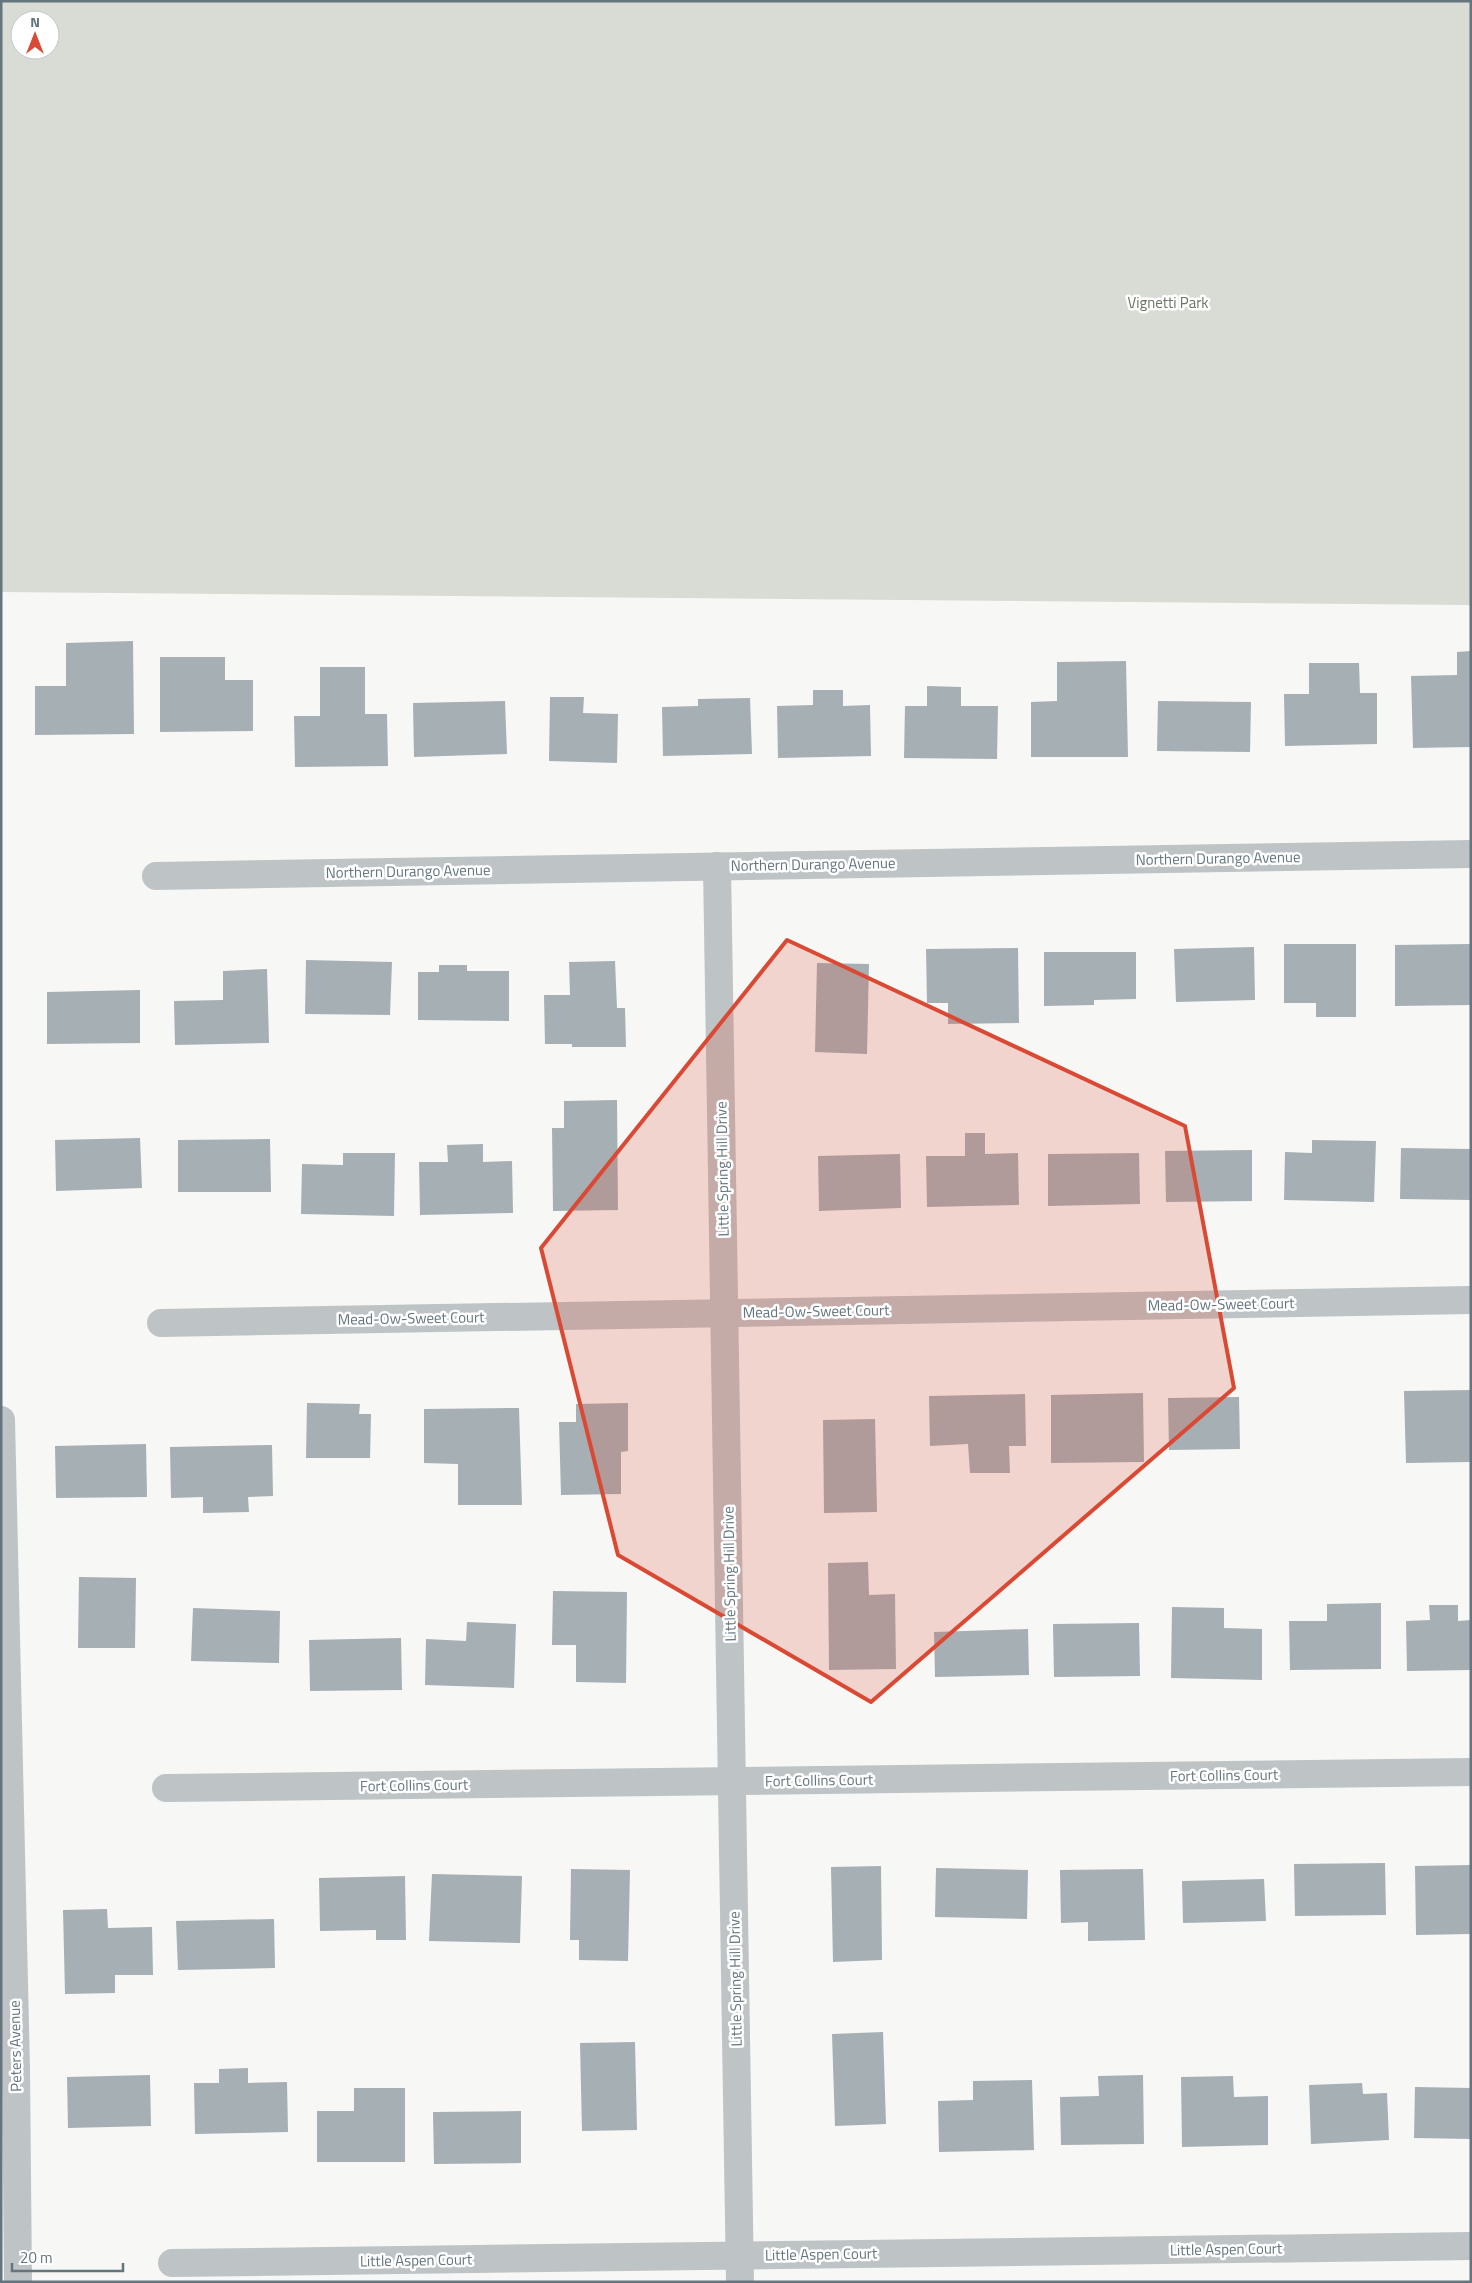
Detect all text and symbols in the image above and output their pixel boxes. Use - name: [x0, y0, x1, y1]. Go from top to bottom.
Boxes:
- north arrow: [10, 10, 60, 60]
- text: N: [30, 11, 40, 32]
- park label: Vignetti Park: [1127, 291, 1209, 314]
- street label: Northern Durango Avenue: [1135, 845, 1301, 871]
- street label: Northern Durango Avenue: [730, 851, 896, 877]
- street label: Northern Durango Avenue: [325, 858, 491, 884]
- street label: Little Spring Hill Drive: [709, 1101, 735, 1237]
- street label: Mead-Ow-Sweet Court: [1147, 1291, 1295, 1317]
- street label: Mead-Ow-Sweet Court: [742, 1298, 890, 1324]
- street label: Mead-Ow-Sweet Court: [337, 1305, 485, 1331]
- street label: Little Spring Hill Drive: [716, 1506, 742, 1642]
- street label: Fort Collins Court: [1170, 1763, 1279, 1787]
- street label: Fort Collins Court: [765, 1768, 874, 1792]
- street label: Fort Collins Court: [360, 1773, 469, 1797]
- street label: Little Spring Hill Drive: [722, 1911, 748, 2047]
- street label: Peters Avenue: [3, 2000, 27, 2092]
- street label: Little Aspen Court: [1170, 2237, 1283, 2261]
- scale bar: [12, 2240, 124, 2272]
- street label: Little Aspen Court: [765, 2242, 878, 2266]
- text: 20 m: [20, 2246, 53, 2269]
- street label: Little Aspen Court: [360, 2248, 473, 2272]

